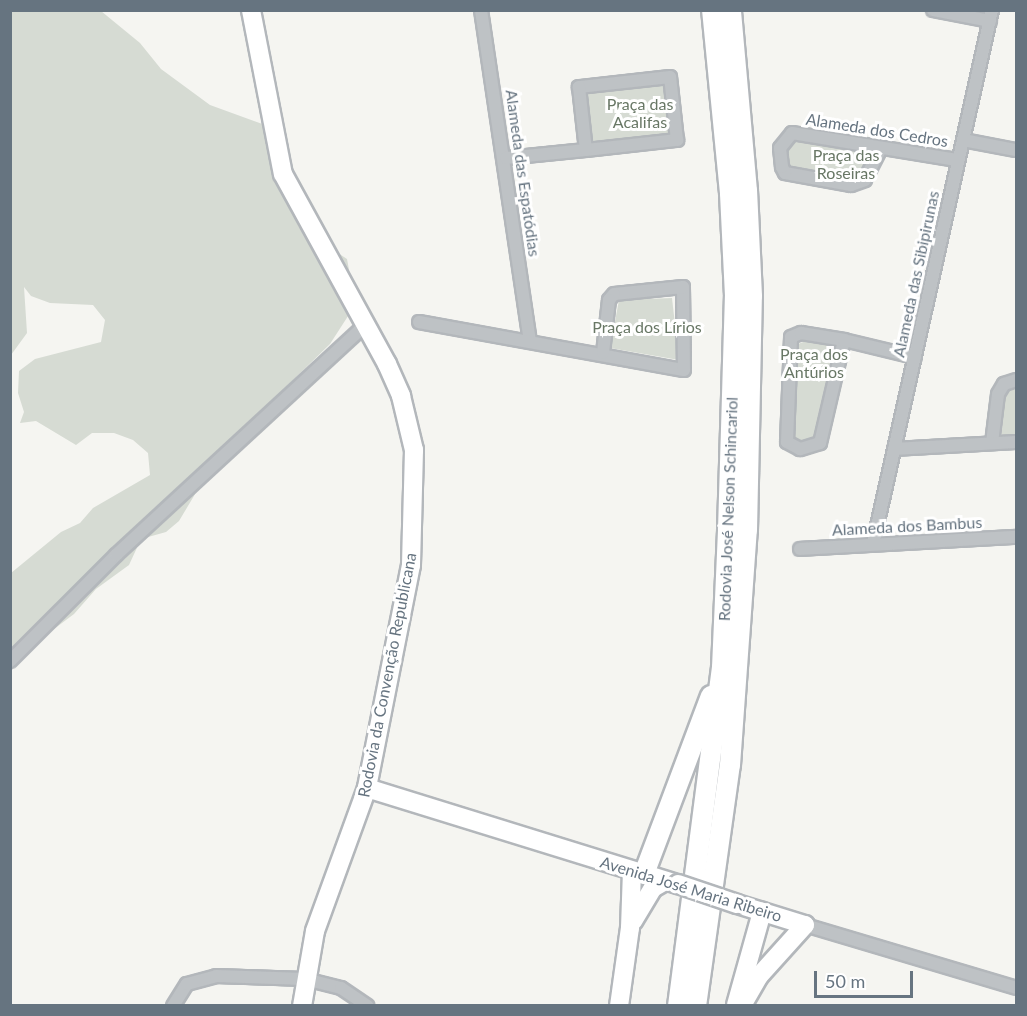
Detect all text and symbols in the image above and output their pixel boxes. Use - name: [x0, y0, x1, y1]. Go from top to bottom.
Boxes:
- street label: Alameda das Espatódias: [502, 88, 544, 258]
- park label: Praça das Acalifas: [607, 94, 673, 132]
- street label: Alameda dos Cedros: [805, 109, 949, 151]
- park label: Praça das Roseiras: [813, 145, 879, 183]
- street label: Alameda das Sibipirunas: [889, 189, 943, 359]
- park label: Praça dos Lírios: [592, 317, 702, 337]
- park label: Praça dos Antúrios: [780, 344, 848, 382]
- street label: Rodovia José Nelson Schincariol: [714, 396, 742, 622]
- street label: Alameda dos Bambus: [831, 512, 983, 540]
- street label: Rodovia da Convenção Republicana: [354, 551, 420, 799]
- street label: Avenida José Maria Ribeiro: [598, 852, 784, 926]
- scale bar: [817, 959, 916, 997]
- text: 50 m: [825, 970, 865, 992]

